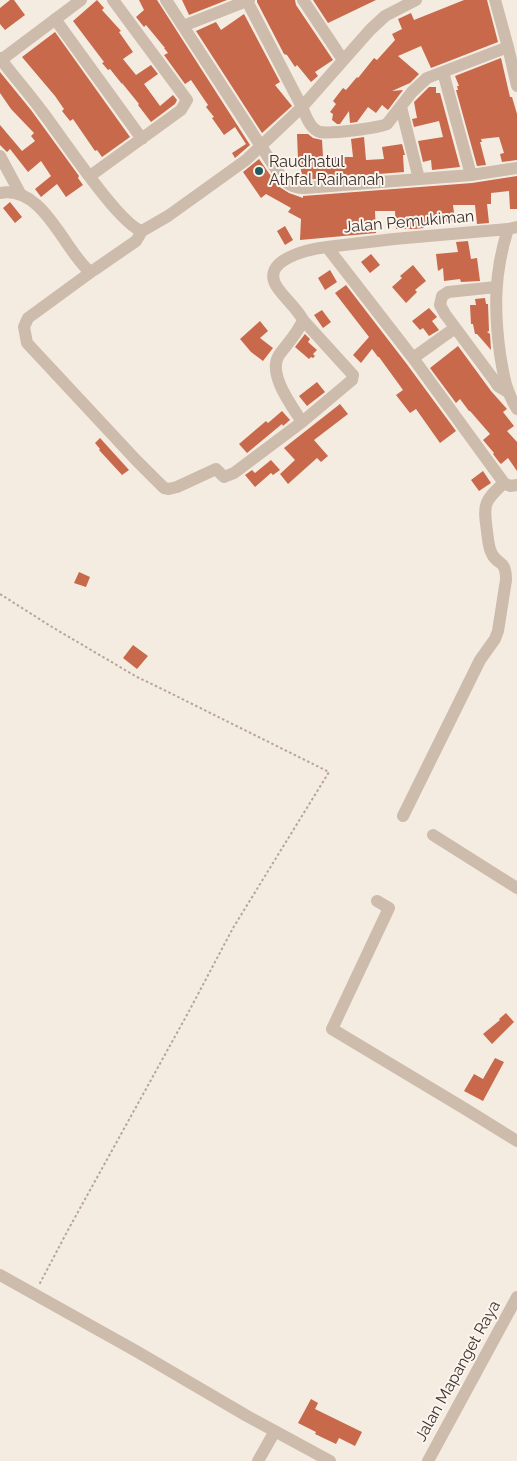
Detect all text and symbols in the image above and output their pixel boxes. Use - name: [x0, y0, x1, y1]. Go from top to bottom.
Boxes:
- place label: Raudhatul Athfal Raihanah: [269, 152, 384, 190]
- marker: Raudhatul Athfal Raihanah: [253, 165, 265, 177]
- street label: Jalan Pemukiman: [343, 207, 475, 237]
- street label: Jalan Mapanget Raya: [411, 1297, 505, 1445]

